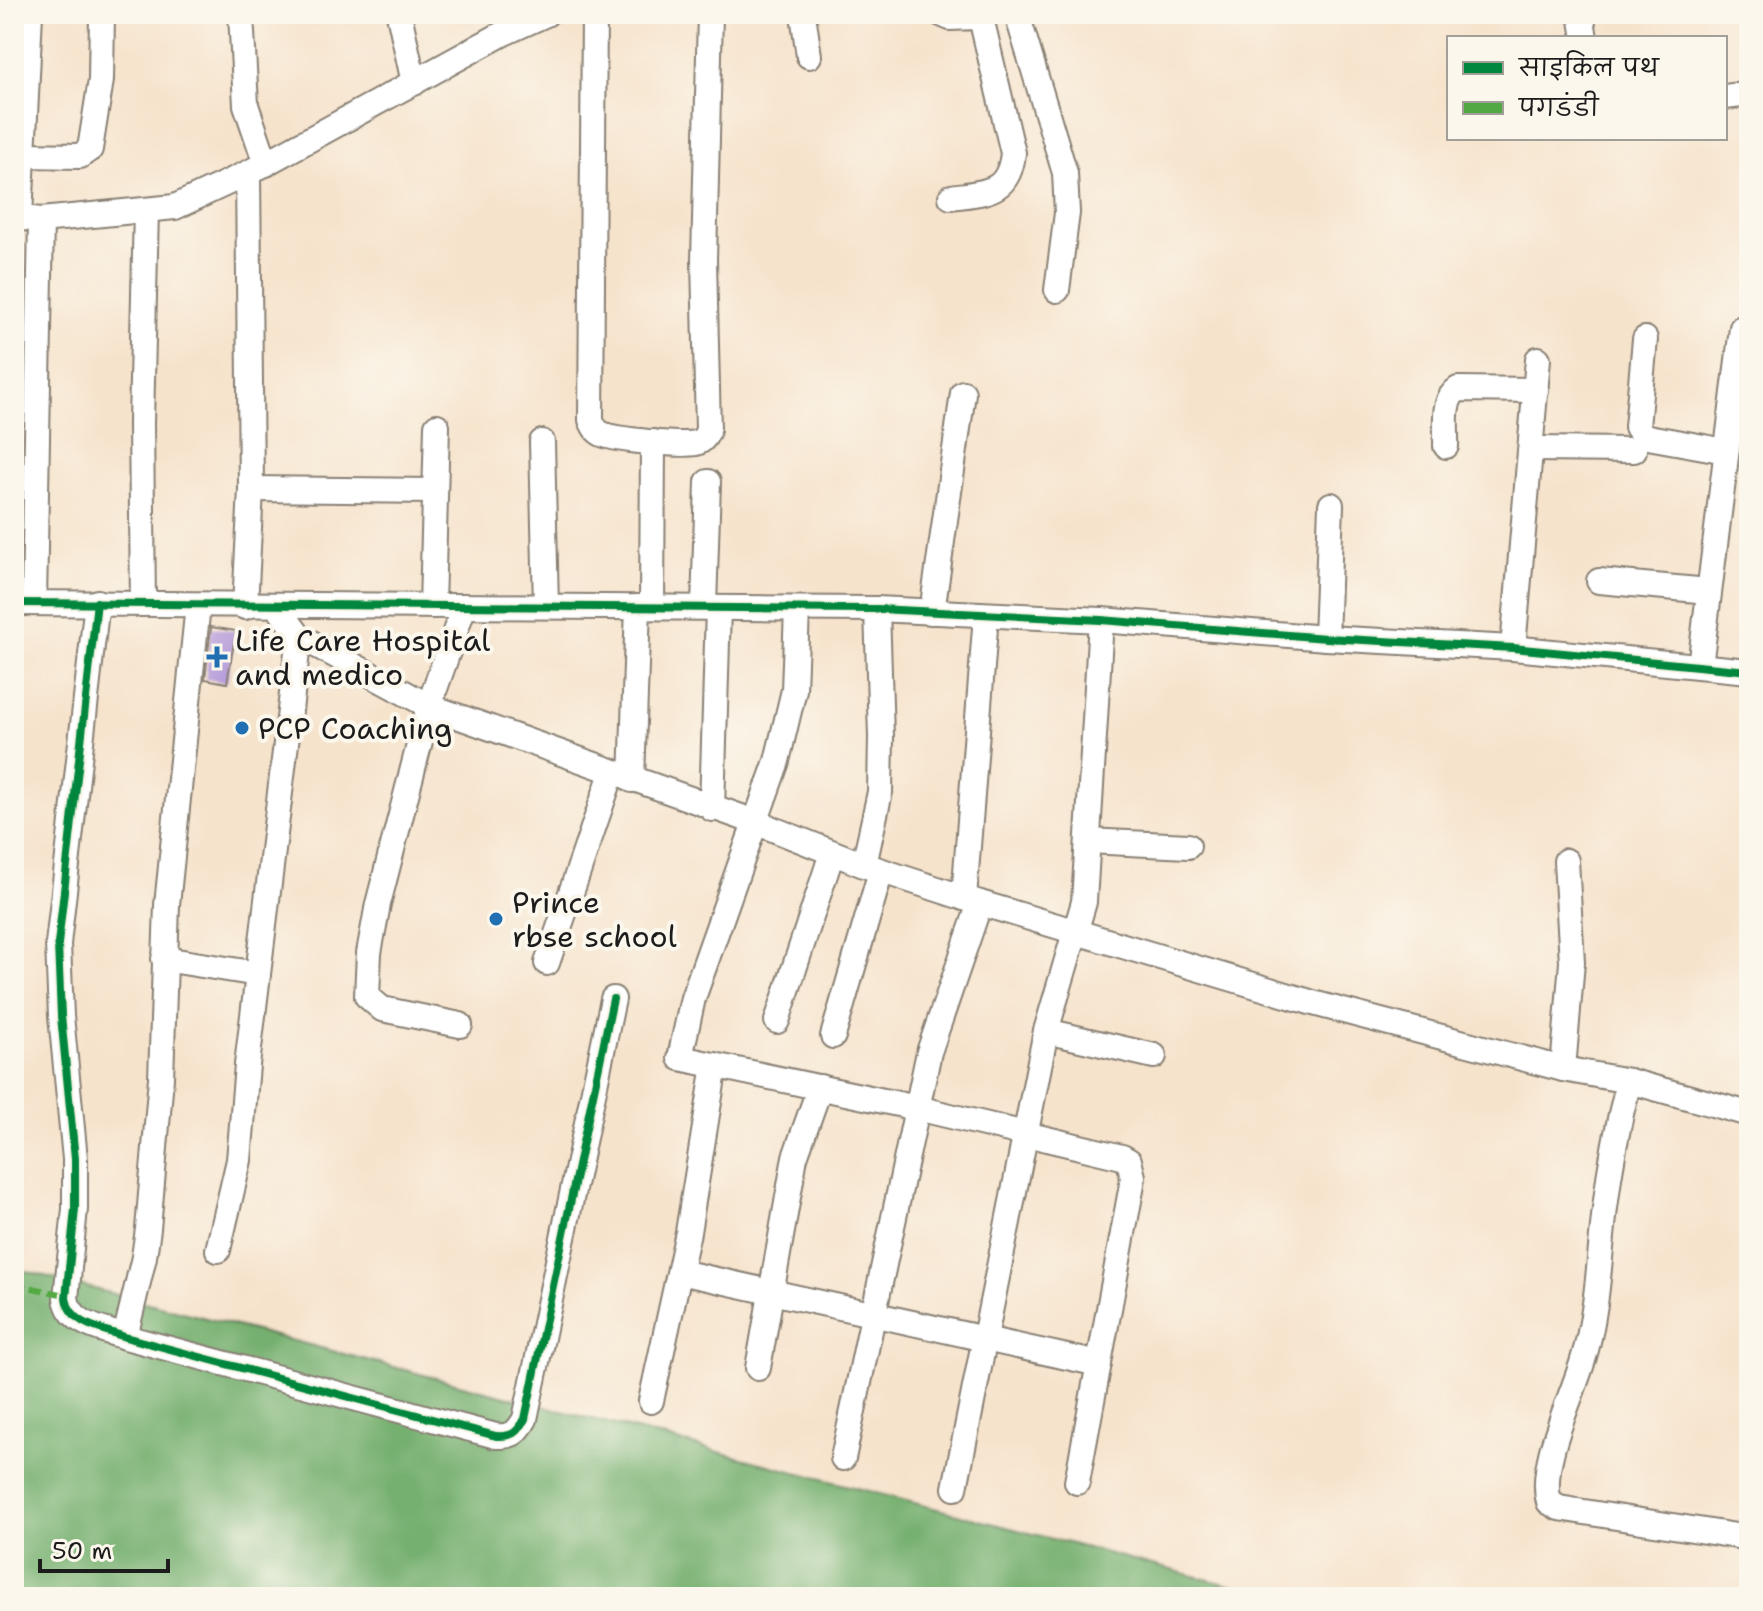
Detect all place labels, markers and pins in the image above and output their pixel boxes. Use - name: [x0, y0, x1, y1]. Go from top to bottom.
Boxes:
- place label: Life Care Hospital and medico: [235, 620, 490, 695]
- marker: Life Care Hospital and medico: [206, 646, 228, 668]
- place label: PCP Coaching: [258, 708, 453, 749]
- marker: PCP Coaching: [233, 719, 251, 737]
- place label: Prince rbse school: [512, 882, 677, 957]
- marker: Prince rbse school: [487, 910, 505, 928]

